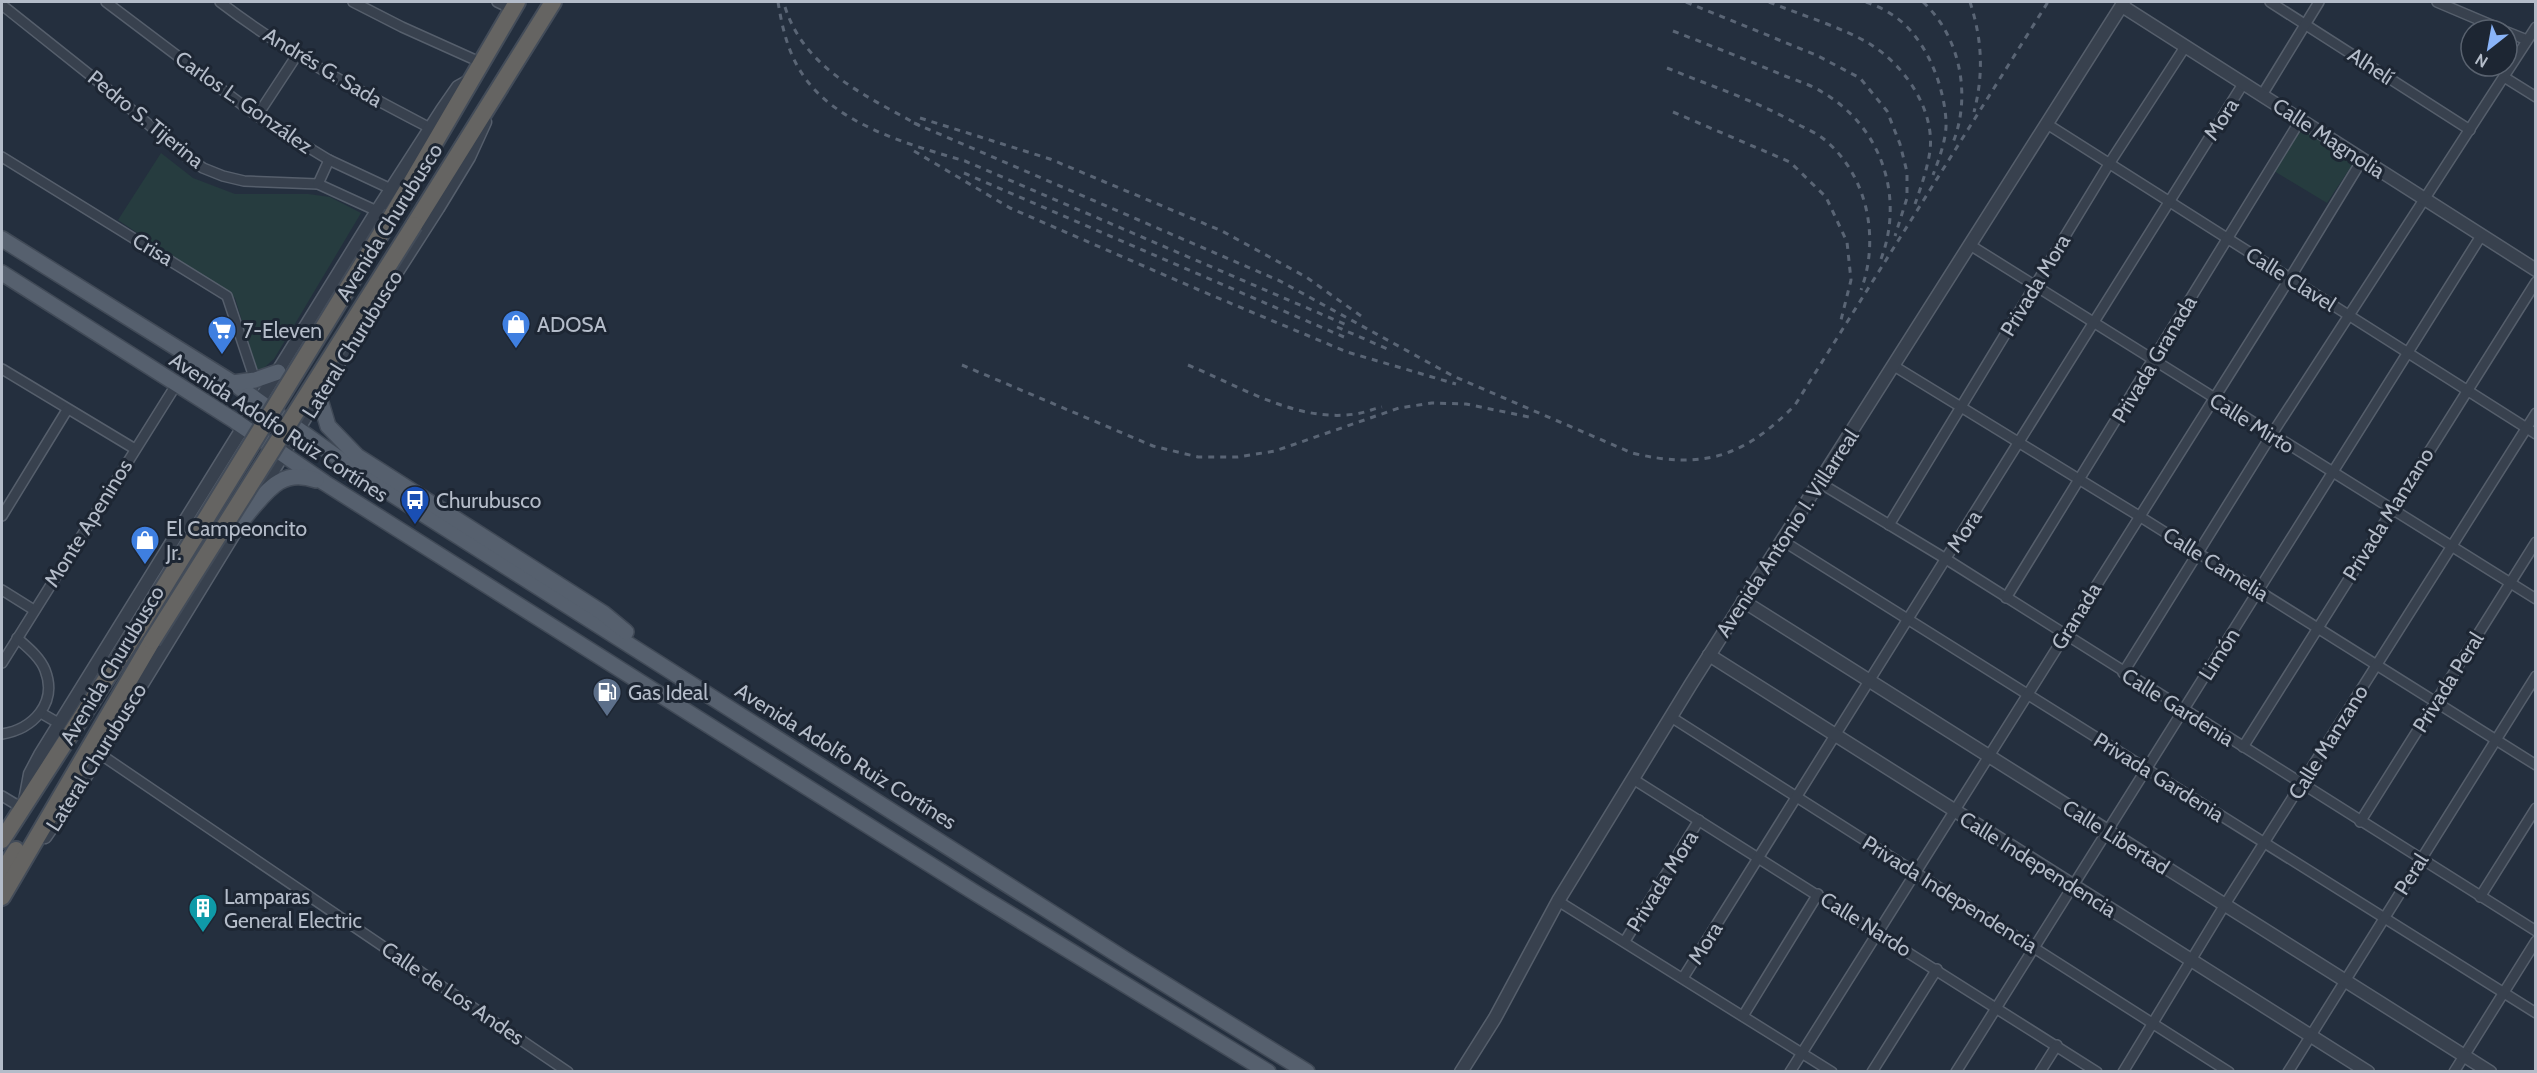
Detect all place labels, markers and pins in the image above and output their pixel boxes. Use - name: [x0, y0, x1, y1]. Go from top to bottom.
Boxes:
- shop icon: ADOSA: [500, 308, 532, 350]
- place label: ADOSA: [537, 312, 607, 337]
- supermarket icon: 7-Eleven: [206, 314, 238, 356]
- place label: 7-Eleven: [243, 318, 322, 343]
- bus stop icon: Churubusco: [399, 484, 431, 526]
- place label: Churubusco: [436, 488, 541, 513]
- place label: El Campeoncito Jr.: [165, 516, 307, 565]
- shop icon: El Campeoncito Jr.: [129, 524, 161, 566]
- fuel station icon: Gas Ideal: [591, 676, 623, 718]
- place label: Gas Ideal: [628, 680, 708, 705]
- place label: Lamparas General Electric: [224, 884, 362, 933]
- building icon: Lamparas General Electric: [187, 892, 219, 934]

